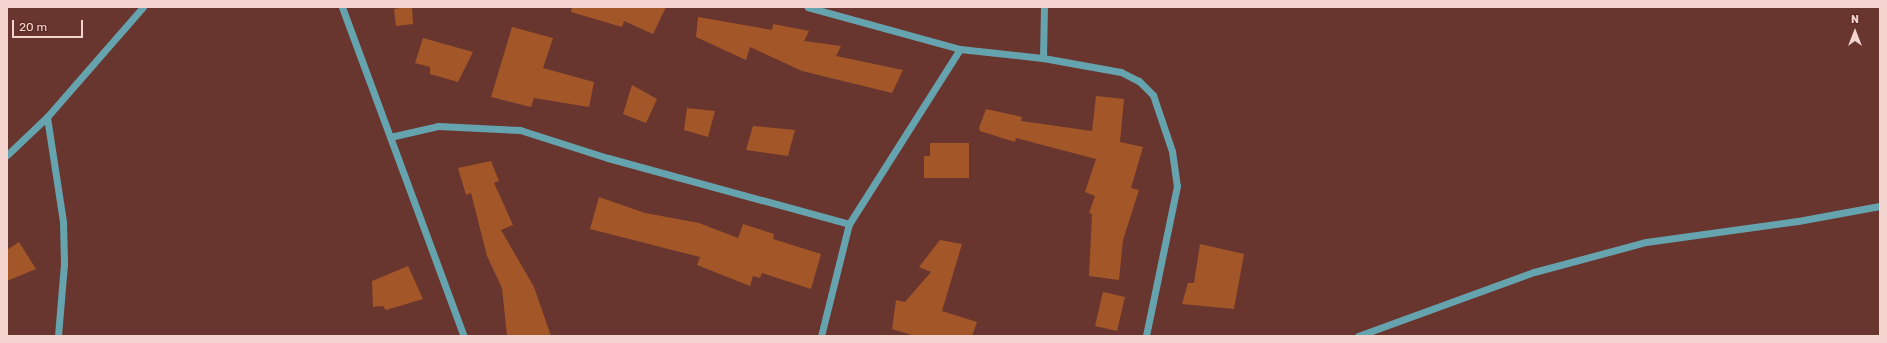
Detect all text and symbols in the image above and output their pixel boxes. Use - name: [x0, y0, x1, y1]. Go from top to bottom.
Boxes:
- scale bar: [14, 12, 85, 38]
- north arrow: [1835, 12, 1875, 52]
- text: N: [1851, 13, 1859, 26]
- text: 20 m: [19, 20, 47, 34]

